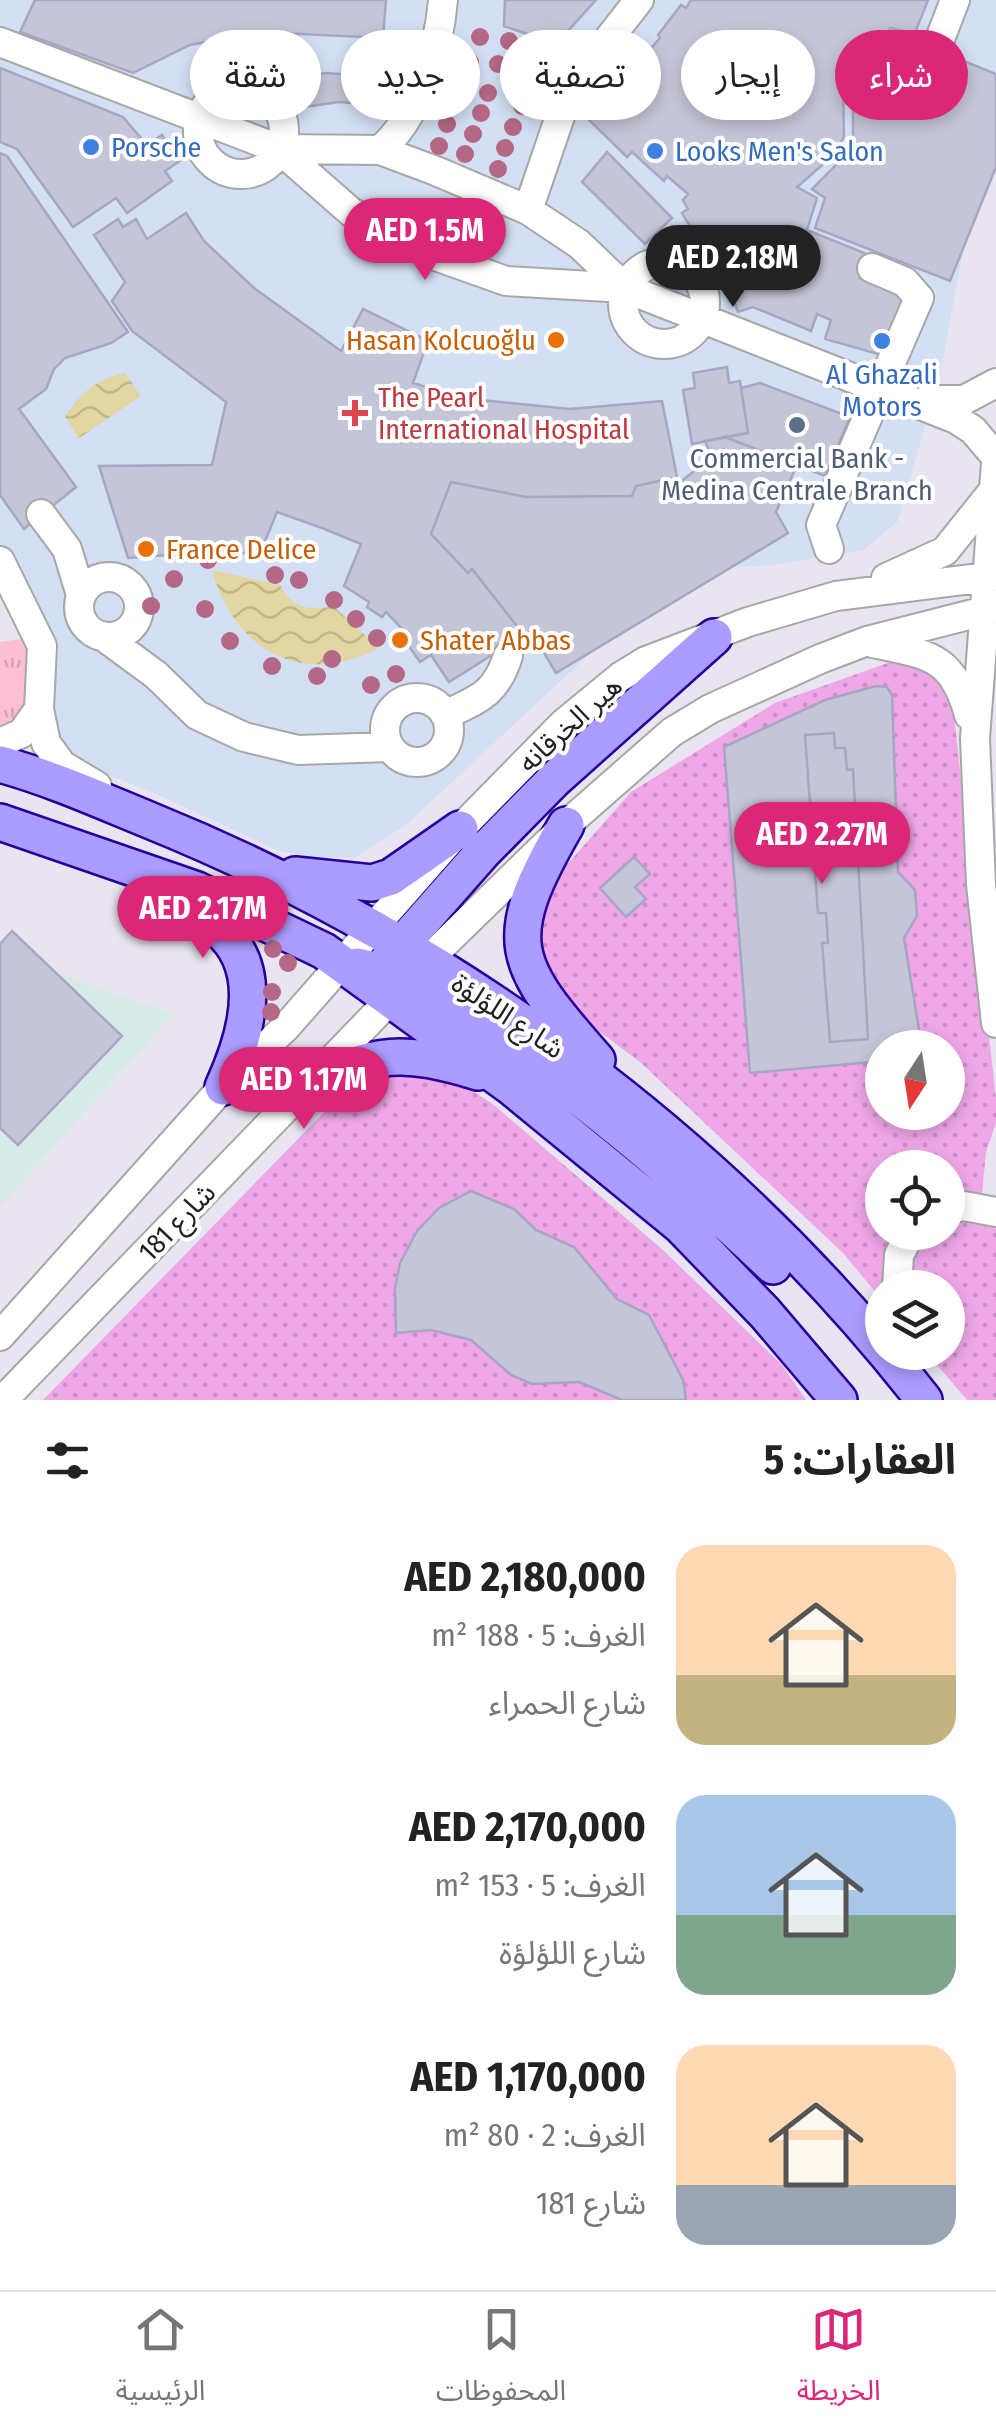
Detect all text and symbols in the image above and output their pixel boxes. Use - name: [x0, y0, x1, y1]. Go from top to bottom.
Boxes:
- chip: شقة: [190, 30, 321, 120]
- chip: جديد: [341, 30, 480, 120]
- chip: تصفية: [500, 30, 661, 120]
- chip: إيجار: [681, 30, 815, 120]
- chip: شراء: [835, 30, 968, 120]
- place label: Porsche: [111, 131, 201, 164]
- place label: Looks Men's Salon: [675, 135, 884, 168]
- marker: Porsche: [80, 136, 102, 158]
- marker: Looks Men's Salon: [644, 140, 666, 162]
- pin: AED 1.5M: [322, 198, 528, 283]
- text: AED 1.5M: [366, 211, 484, 249]
- pin: AED 2.18M: [619, 225, 847, 310]
- text: AED 2.18M: [668, 238, 798, 276]
- place label: Hasan Kolcuoğlu: [346, 324, 536, 357]
- marker: Hasan Kolcuoğlu: [545, 329, 567, 351]
- marker: Al Ghazali Motors: [871, 330, 893, 352]
- place label: Al Ghazali Motors: [826, 358, 938, 423]
- place label: The Pearl International Hospital: [378, 381, 629, 446]
- marker: The Pearl International Hospital: [342, 400, 368, 426]
- marker: Commercial Bank - Medina Centrale Branch: [786, 414, 808, 436]
- place label: Commercial Bank - Medina Centrale Branch: [661, 442, 933, 507]
- place label: France Delice: [166, 533, 316, 566]
- marker: France Delice: [135, 538, 157, 560]
- place label: Shater Abbas: [420, 624, 571, 657]
- marker: Shater Abbas: [389, 629, 411, 651]
- street label: هير الخرقانه: [511, 669, 629, 779]
- pin: AED 2.27M: [708, 802, 936, 887]
- text: AED 2.27M: [756, 815, 888, 853]
- pin: AED 2.17M: [89, 876, 317, 961]
- text: AED 2.17M: [139, 889, 267, 927]
- street label: شارع اللؤلؤة: [443, 966, 571, 1069]
- north arrow: [865, 1030, 965, 1130]
- map controls: [865, 1030, 965, 1370]
- pin: AED 1.17M: [190, 1047, 418, 1132]
- text: AED 1.17M: [241, 1060, 367, 1098]
- button: locate: [865, 1150, 965, 1250]
- street label: شارع 181: [132, 1176, 225, 1271]
- button: layers: [865, 1270, 965, 1370]
- icon: filters: [40, 1433, 95, 1488]
- text: العقارات: 5: [764, 1435, 956, 1485]
- text: AED 2,180,000: [404, 1552, 646, 1602]
- icon: home: [756, 1585, 876, 1705]
- text: الغرف: 5 · 188 m²: [431, 1616, 646, 1654]
- text: شارع الحمراء: [489, 1684, 646, 1722]
- text: AED 2,170,000: [409, 1802, 646, 1852]
- icon: home: [756, 1835, 876, 1955]
- text: الغرف: 5 · 153 m²: [434, 1866, 646, 1904]
- text: شارع اللؤلؤة: [499, 1934, 646, 1972]
- text: AED 1,170,000: [411, 2052, 646, 2102]
- icon: home: [756, 2085, 876, 2205]
- text: الغرف: 2 · 80 m²: [444, 2116, 646, 2154]
- text: شارع 181: [536, 2184, 646, 2222]
- tab: الرئيسية: [115, 2302, 205, 2421]
- tab: المحفوظات: [436, 2302, 566, 2421]
- tab: الخريطة: [797, 2302, 881, 2421]

